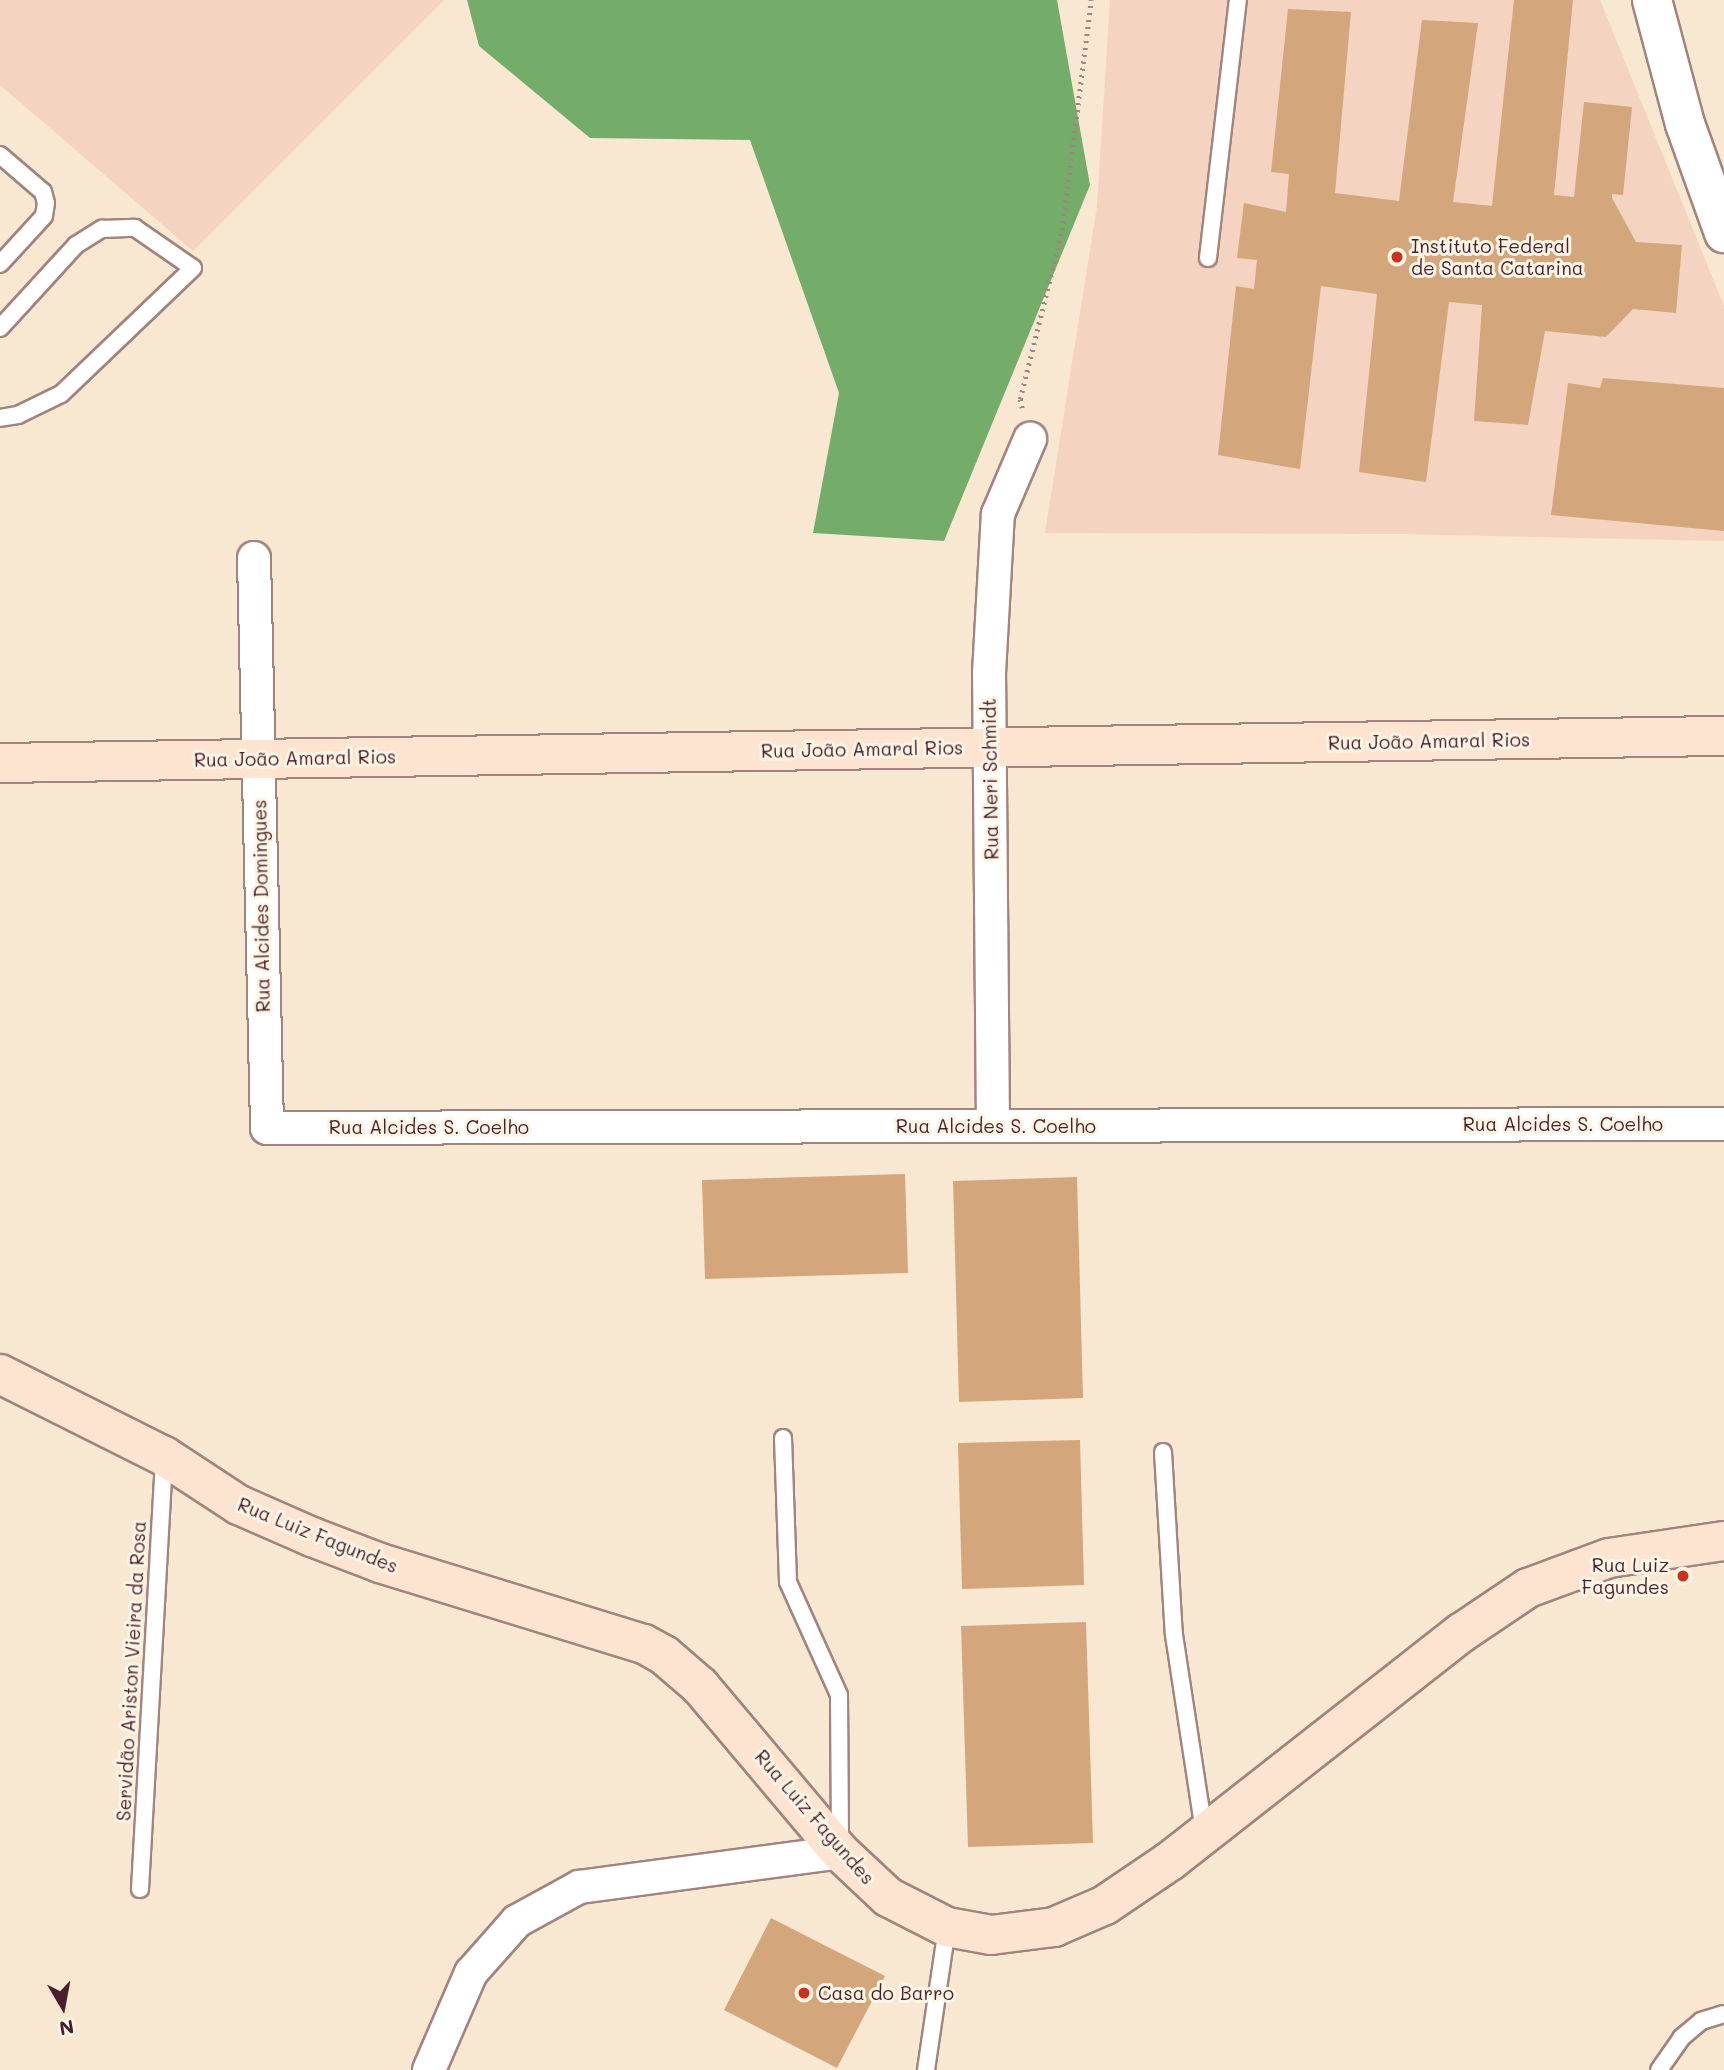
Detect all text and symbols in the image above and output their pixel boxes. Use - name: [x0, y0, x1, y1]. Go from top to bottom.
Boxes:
- place label: Instituto Federal de Santa Catarina: [1411, 235, 1584, 279]
- marker: Instituto Federal de Santa Catarina: [1389, 249, 1405, 265]
- street label: Rua Neri Schmidt: [977, 698, 1003, 860]
- street label: Rua João Amaral Rios: [1328, 728, 1530, 754]
- street label: Rua João Amaral Rios: [761, 736, 963, 762]
- street label: Rua João Amaral Rios: [194, 745, 396, 771]
- street label: Rua Alcides Domingues: [248, 799, 274, 1013]
- street label: Rua Alcides S. Coelho: [1463, 1113, 1663, 1135]
- street label: Rua Alcides S. Coelho: [896, 1115, 1096, 1137]
- street label: Rua Alcides S. Coelho: [329, 1116, 529, 1138]
- street label: Rua Luiz Fagundes: [235, 1492, 401, 1578]
- street label: Servidão Ariston Vieira da Rosa: [112, 1520, 150, 1822]
- place label: Rua Luiz Fagundes: [1582, 1554, 1669, 1598]
- marker: Rua Luiz Fagundes: [1675, 1568, 1691, 1584]
- street label: Rua Luiz Fagundes: [750, 1745, 880, 1889]
- north arrow: [28, 1972, 98, 2042]
- place label: Casa do Barro: [818, 1982, 954, 2004]
- marker: Casa do Barro: [796, 1985, 812, 2001]
- text: N: [57, 2015, 76, 2042]

